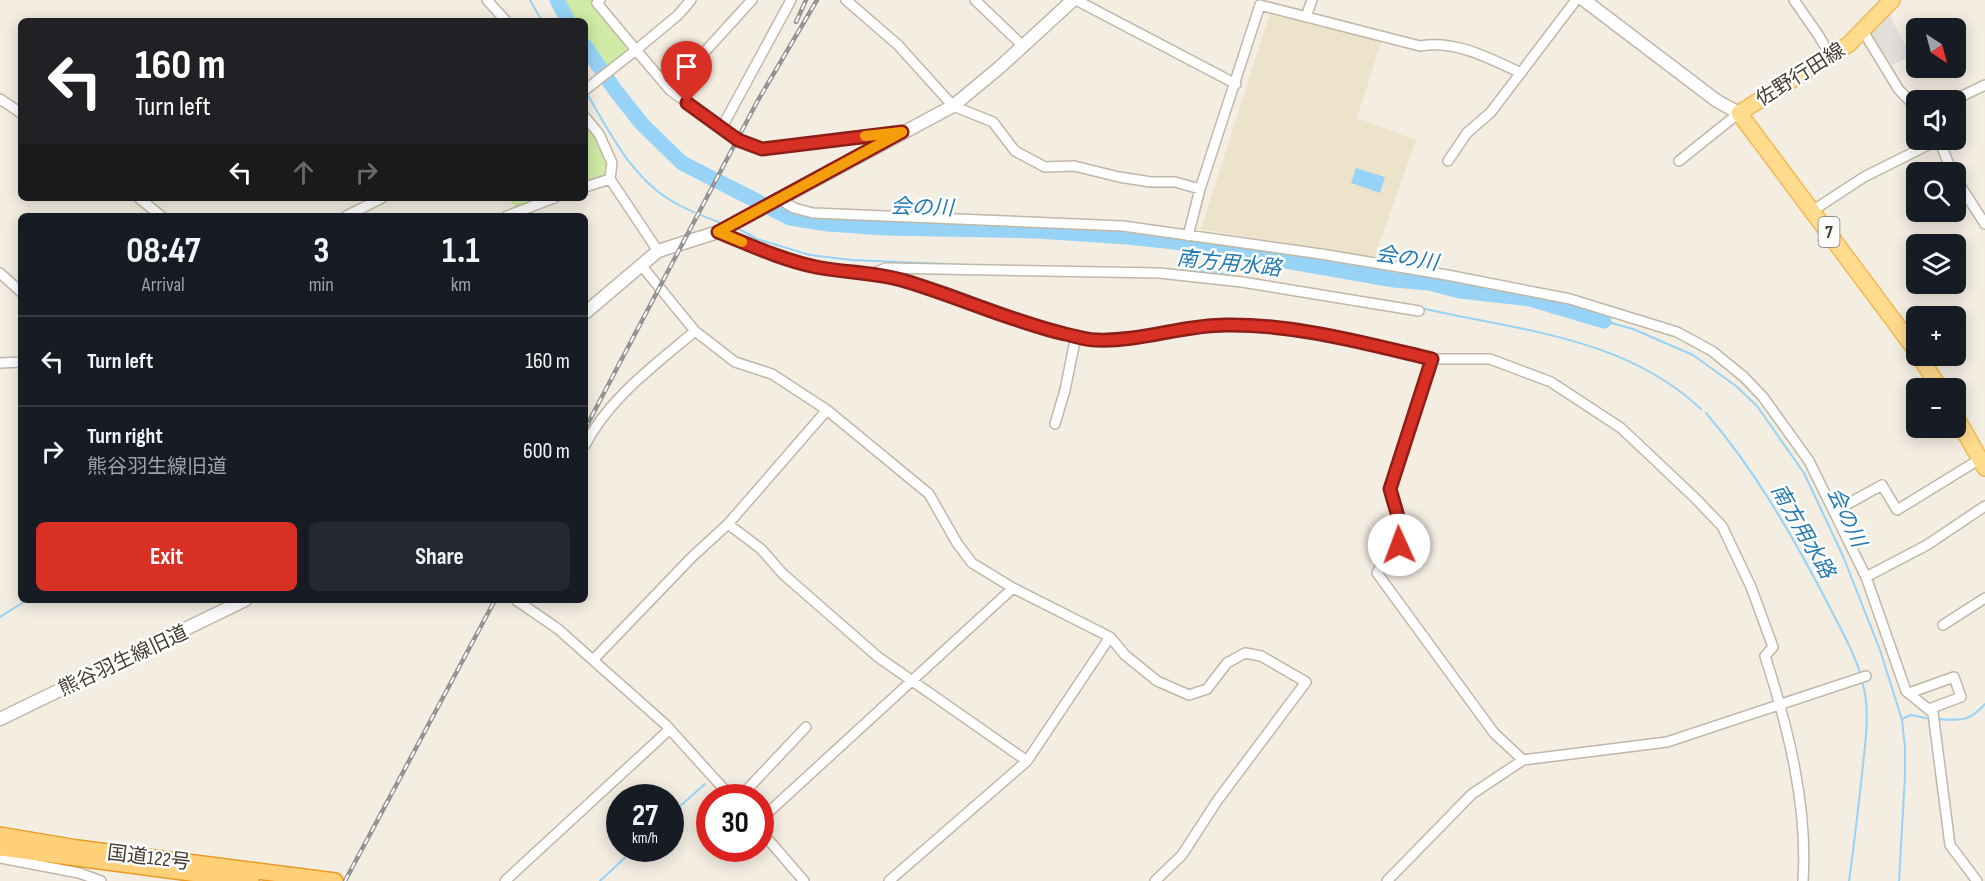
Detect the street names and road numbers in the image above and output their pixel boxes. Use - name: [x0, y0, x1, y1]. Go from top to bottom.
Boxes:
- street label: 佐野行田線: [1752, 38, 1849, 112]
- road number: 7: [1818, 217, 1840, 247]
- street label: 熊谷羽生線旧道: [55, 620, 192, 701]
- street label: 国道122号: [106, 841, 192, 875]

